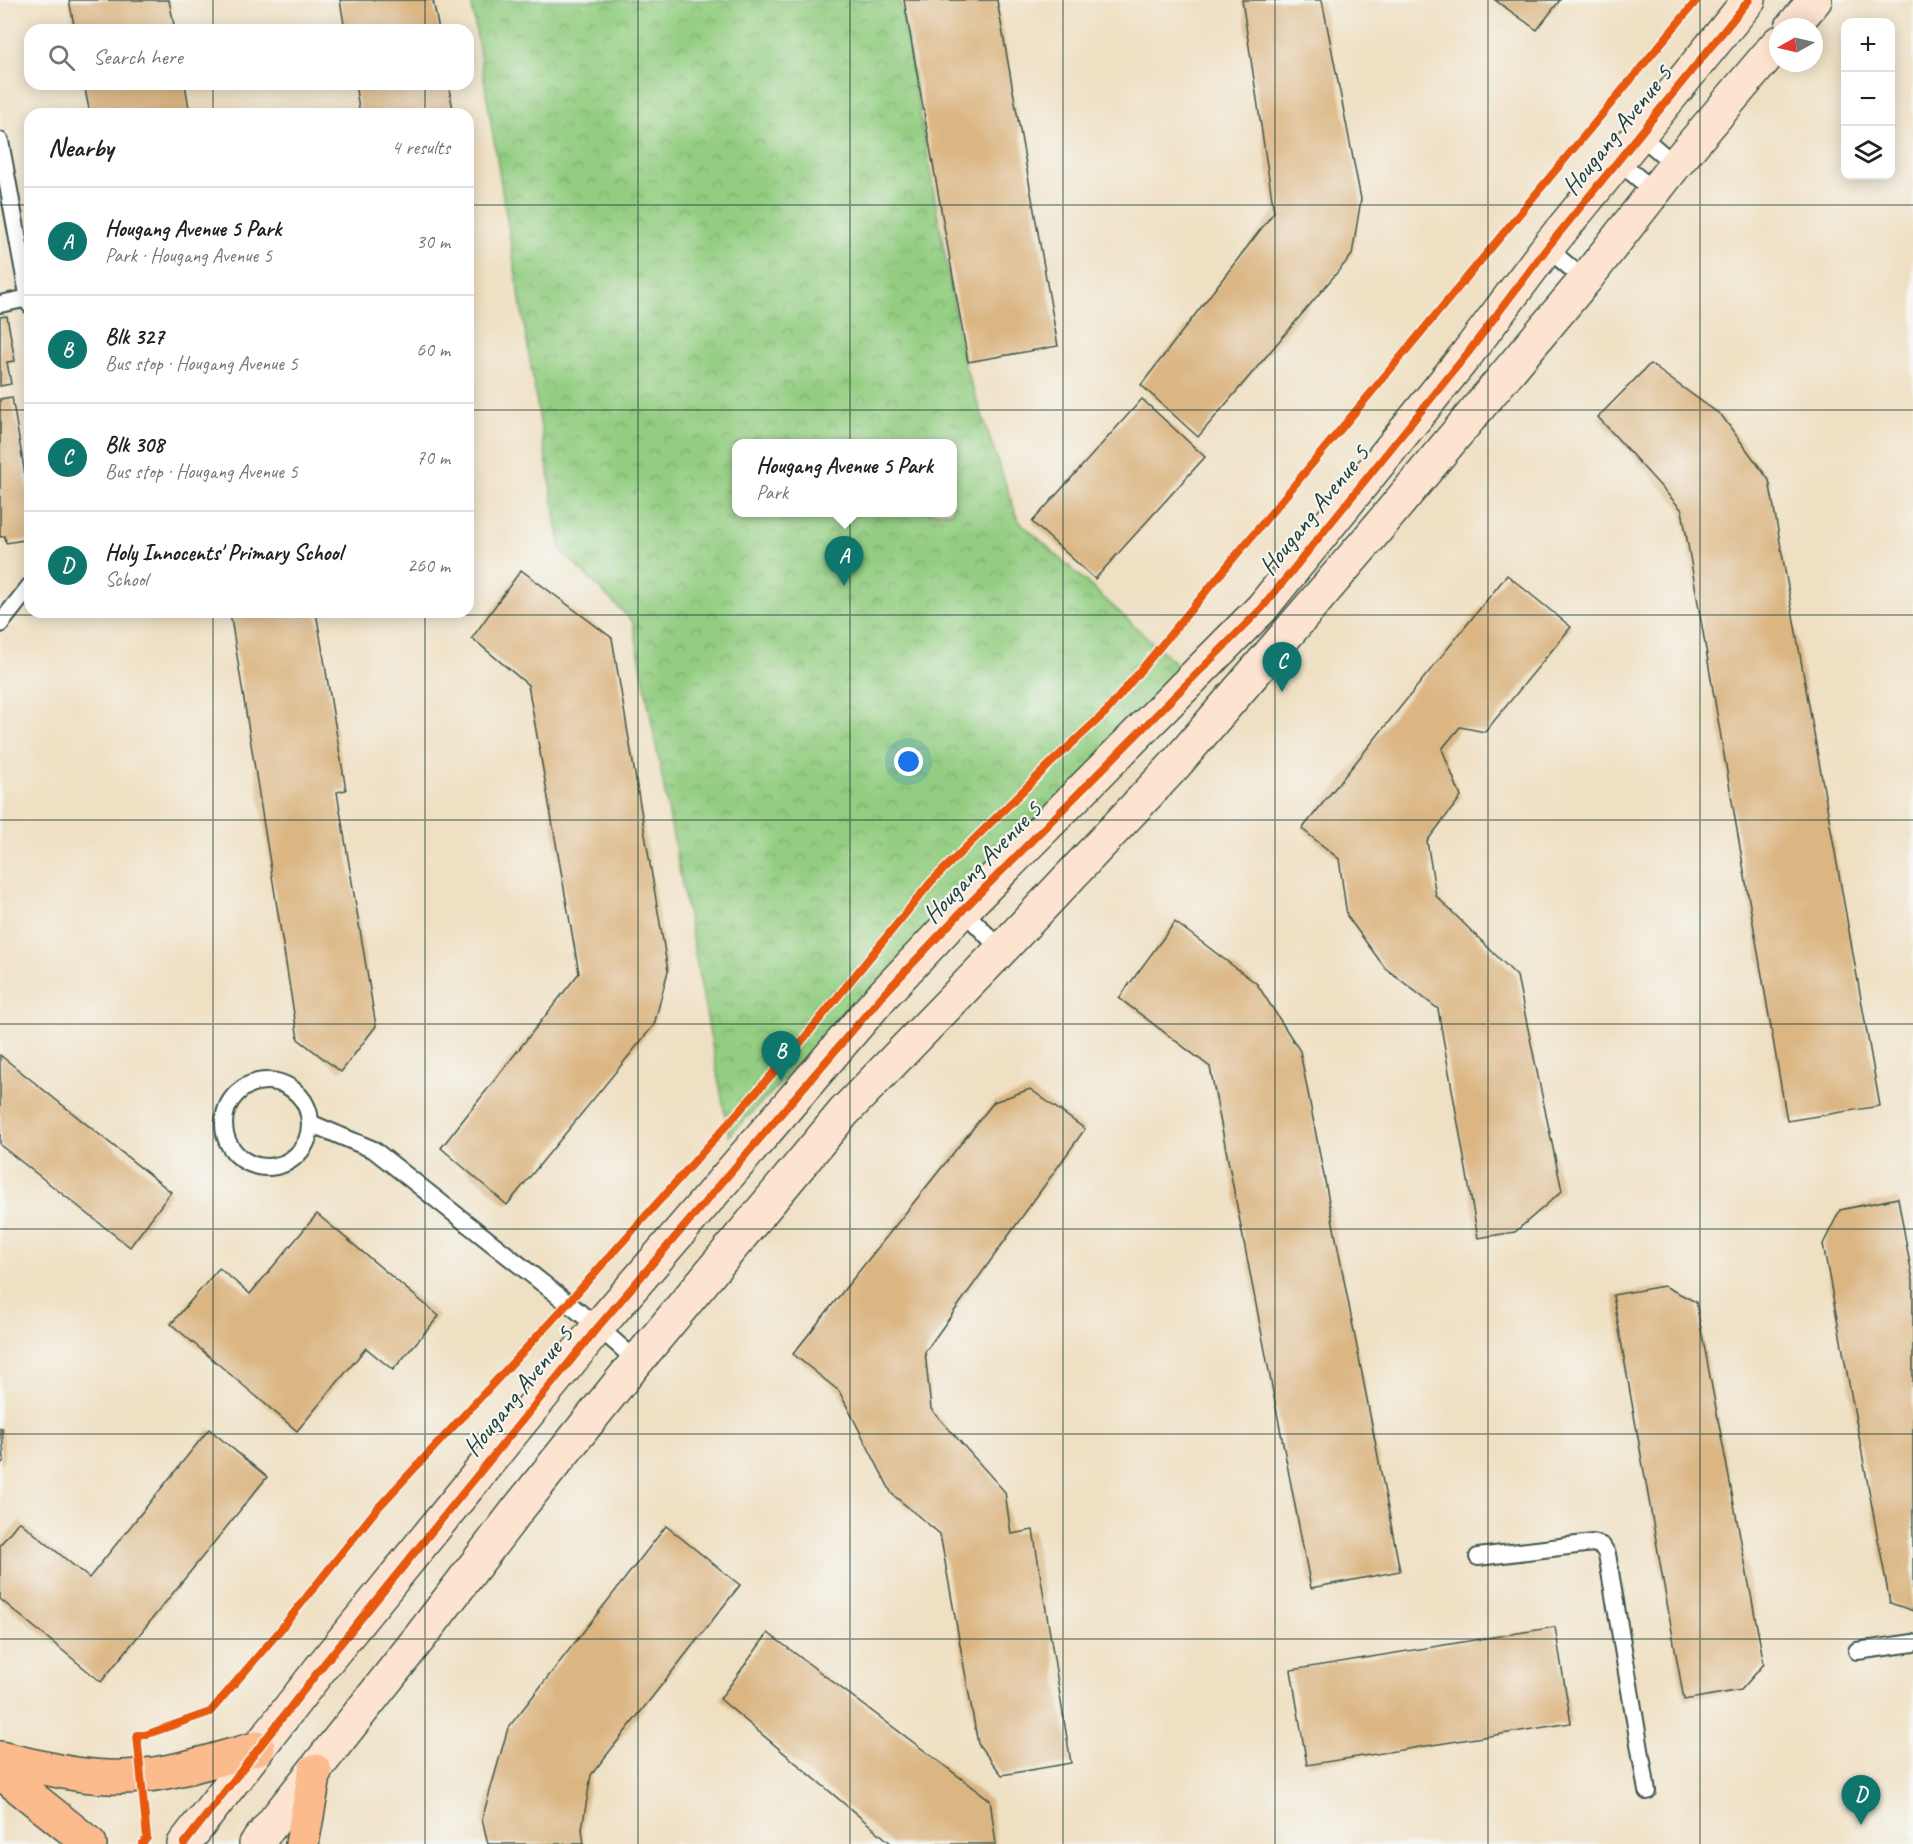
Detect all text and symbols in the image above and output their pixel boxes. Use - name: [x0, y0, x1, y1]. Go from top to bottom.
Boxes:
- north arrow: [1769, 18, 1823, 72]
- map controls: [1841, 18, 1895, 180]
- button: +: [1841, 18, 1895, 72]
- search box: [24, 24, 474, 90]
- icon: search: [45, 41, 78, 74]
- text: Search here: [93, 43, 183, 71]
- street label: Hougang Avenue 5: [1554, 57, 1680, 202]
- button: −: [1841, 72, 1895, 126]
- button: layers: [1841, 126, 1895, 180]
- text: Nearby: [48, 131, 113, 164]
- text: 4 results: [391, 135, 450, 160]
- text: Hougang Avenue 5 Park: [105, 215, 281, 243]
- text: A: [62, 229, 73, 254]
- text: 30 m: [416, 229, 450, 254]
- text: Park · Hougang Avenue 5: [105, 243, 272, 268]
- text: Blk 327: [105, 323, 164, 351]
- text: B: [62, 337, 73, 362]
- text: 60 m: [416, 337, 450, 362]
- text: Bus stop · Hougang Avenue 5: [105, 351, 298, 376]
- text: Blk 308: [105, 431, 164, 459]
- street label: Hougang Avenue 5: [1251, 437, 1377, 582]
- popup: [732, 439, 957, 517]
- text: C: [63, 445, 72, 470]
- text: 70 m: [416, 445, 450, 470]
- text: Hougang Avenue 5 Park: [756, 452, 933, 480]
- text: Bus stop · Hougang Avenue 5: [105, 459, 298, 484]
- text: Park: [756, 480, 788, 505]
- pin: A: [824, 536, 864, 586]
- text: Holy Innocents' Primary School: [105, 539, 342, 567]
- text: D: [62, 553, 73, 578]
- text: 260 m: [407, 553, 450, 578]
- text: School: [105, 567, 148, 592]
- pin: C: [1262, 642, 1302, 692]
- your location: [894, 747, 923, 776]
- street label: Hougang Avenue 5: [915, 793, 1050, 930]
- pin: B: [762, 1032, 800, 1081]
- street label: Hougang Avenue 5: [455, 1318, 581, 1463]
- pin: D: [1842, 1776, 1880, 1825]

